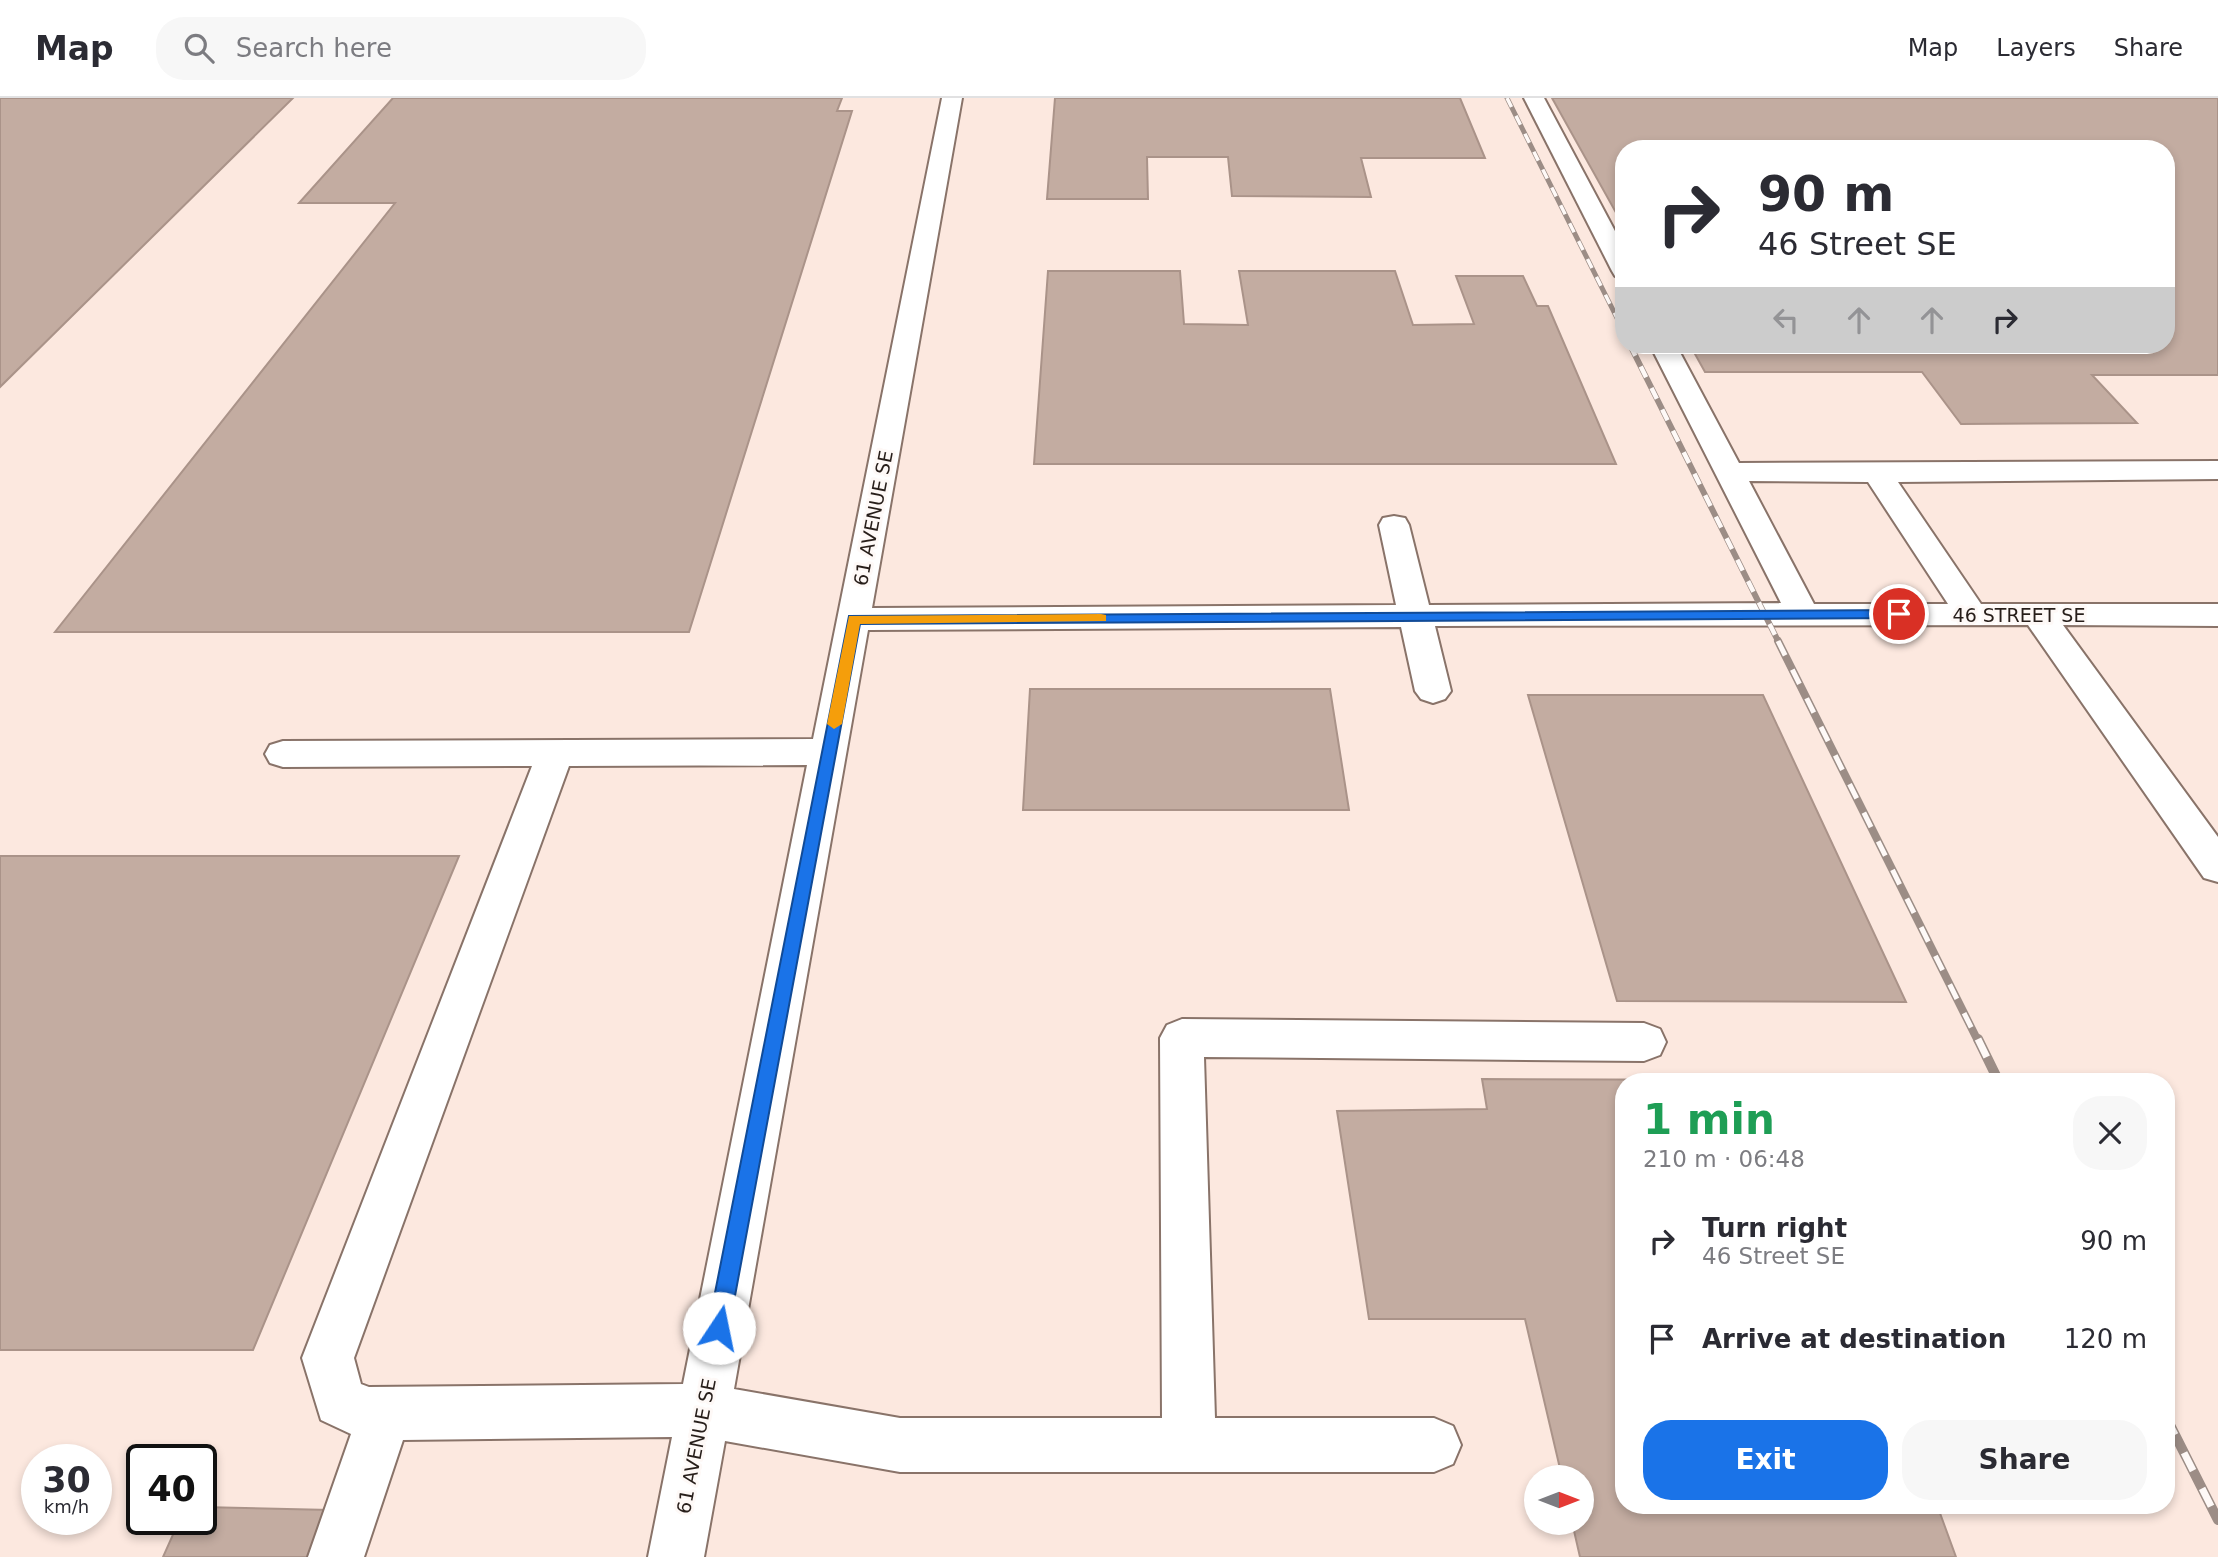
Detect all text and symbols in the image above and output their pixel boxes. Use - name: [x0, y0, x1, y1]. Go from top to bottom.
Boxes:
- search box: [156, 17, 646, 80]
- text: Map: [35, 29, 114, 68]
- icon: search: [180, 29, 218, 67]
- text: Search here: [236, 33, 392, 63]
- text: Map: [1908, 34, 1958, 62]
- text: Layers: [1996, 34, 2076, 62]
- text: Share: [2114, 34, 2183, 62]
- text: 90 m: [1758, 166, 1894, 223]
- icon: right: [1643, 168, 1734, 259]
- text: 46 Street SE: [1758, 225, 1957, 263]
- icon: left: [1767, 301, 1805, 339]
- icon: ahead: [1840, 301, 1878, 339]
- icon: ahead: [1913, 301, 1951, 339]
- icon: right: [1986, 301, 2024, 339]
- street label: 61 AVENUE SE: [849, 449, 897, 587]
- pin: [1869, 584, 1929, 644]
- icon: arrive: [1880, 595, 1918, 633]
- street label: 46 STREET SE: [1953, 604, 2085, 626]
- text: 1 min: [1643, 1095, 1775, 1144]
- button: close: [2073, 1096, 2147, 1170]
- text: 210 m · 06:48: [1643, 1146, 1805, 1172]
- text: Turn right: [1702, 1213, 1847, 1243]
- icon: right: [1643, 1222, 1681, 1260]
- text: 90 m: [2080, 1226, 2147, 1256]
- text: 46 Street SE: [1702, 1243, 1845, 1269]
- position arrow: [682, 1291, 756, 1365]
- icon: arrive: [1643, 1320, 1681, 1358]
- text: Arrive at destination: [1702, 1324, 2006, 1354]
- text: 120 m: [2064, 1324, 2147, 1354]
- street label: 61 AVENUE SE: [672, 1377, 720, 1515]
- button: Exit: [1643, 1420, 1888, 1500]
- button: Share: [1902, 1420, 2147, 1500]
- speed limit sign: 40: [126, 1444, 217, 1535]
- text: 30: [42, 1460, 91, 1500]
- north arrow: [1524, 1465, 1594, 1535]
- map controls: [1524, 1465, 1594, 1535]
- text: km/h: [44, 1496, 89, 1517]

